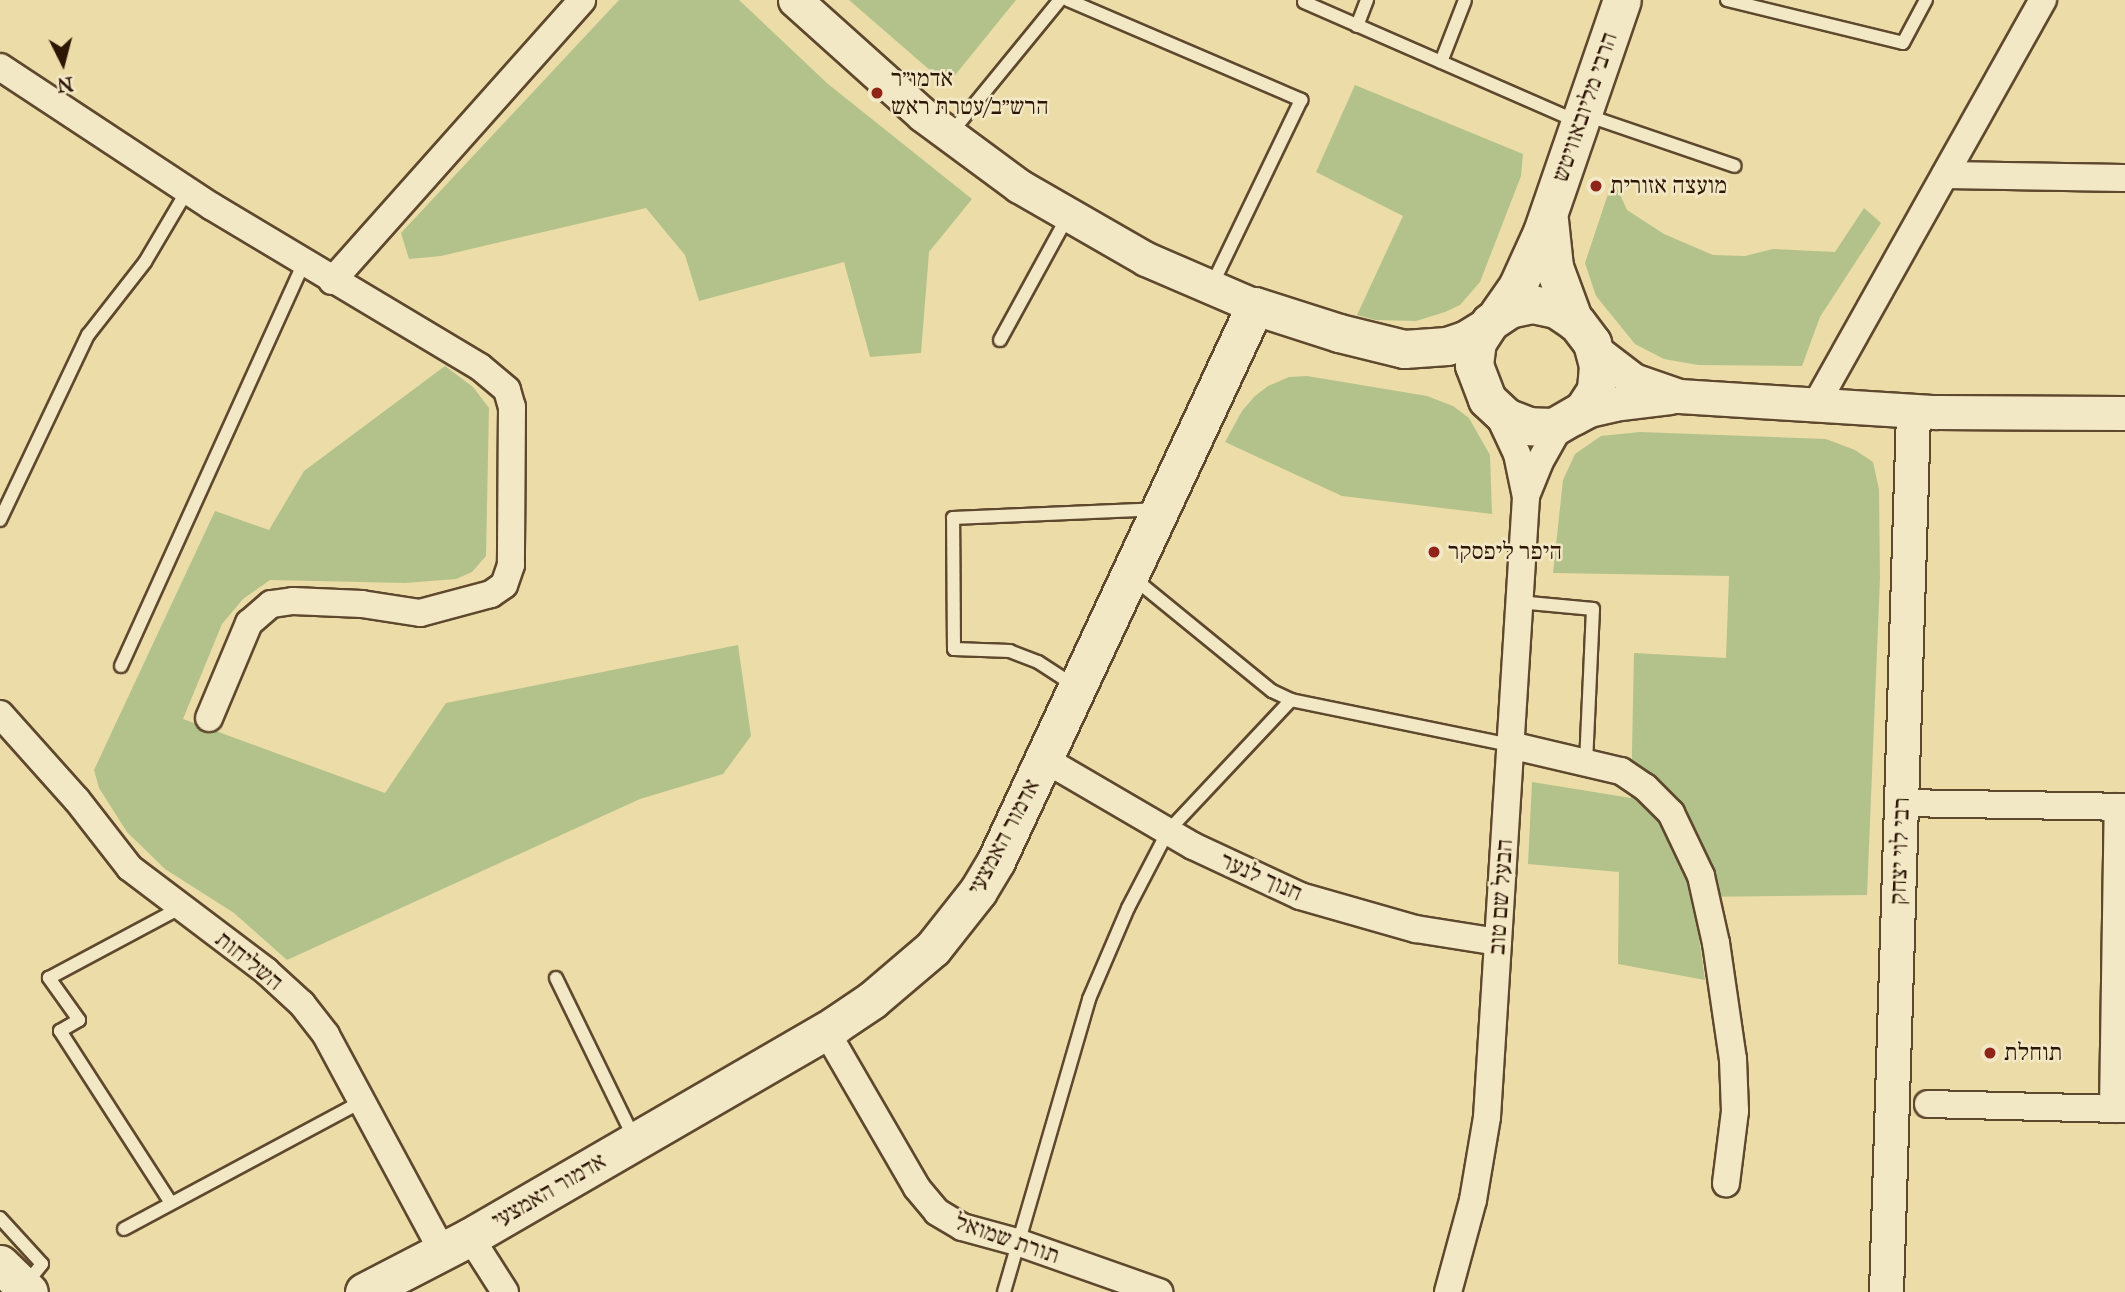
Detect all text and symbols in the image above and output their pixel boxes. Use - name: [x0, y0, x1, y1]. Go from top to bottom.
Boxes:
- north arrow: [28, 28, 98, 98]
- street label: הרבי מליובאוויטש: [1546, 28, 1624, 186]
- place label: אדמו״ר הרש״ב/עטרת ראש: [891, 65, 1049, 121]
- text: N: [56, 72, 74, 97]
- marker: אדמו״ר הרש״ב/עטרת ראש: [869, 85, 885, 101]
- place label: מועצה אזורית: [1610, 172, 1727, 200]
- marker: מועצה אזורית: [1588, 178, 1604, 194]
- place label: היפר ליפסקר: [1448, 538, 1562, 566]
- marker: היפר ליפסקר: [1426, 544, 1442, 560]
- street label: אדמור האמצעי: [961, 774, 1047, 900]
- street label: רבי לוי יצחק: [1884, 797, 1916, 905]
- street label: הבעל שם טוב: [1483, 838, 1519, 956]
- street label: חנוך לנער: [1215, 846, 1307, 908]
- street label: השליחות: [209, 925, 289, 997]
- place label: תוחלת: [2004, 1039, 2062, 1067]
- marker: תוחלת: [1982, 1045, 1998, 1061]
- street label: אדמור האמצעי: [487, 1147, 611, 1235]
- street label: תורת שמואל: [951, 1208, 1063, 1270]

